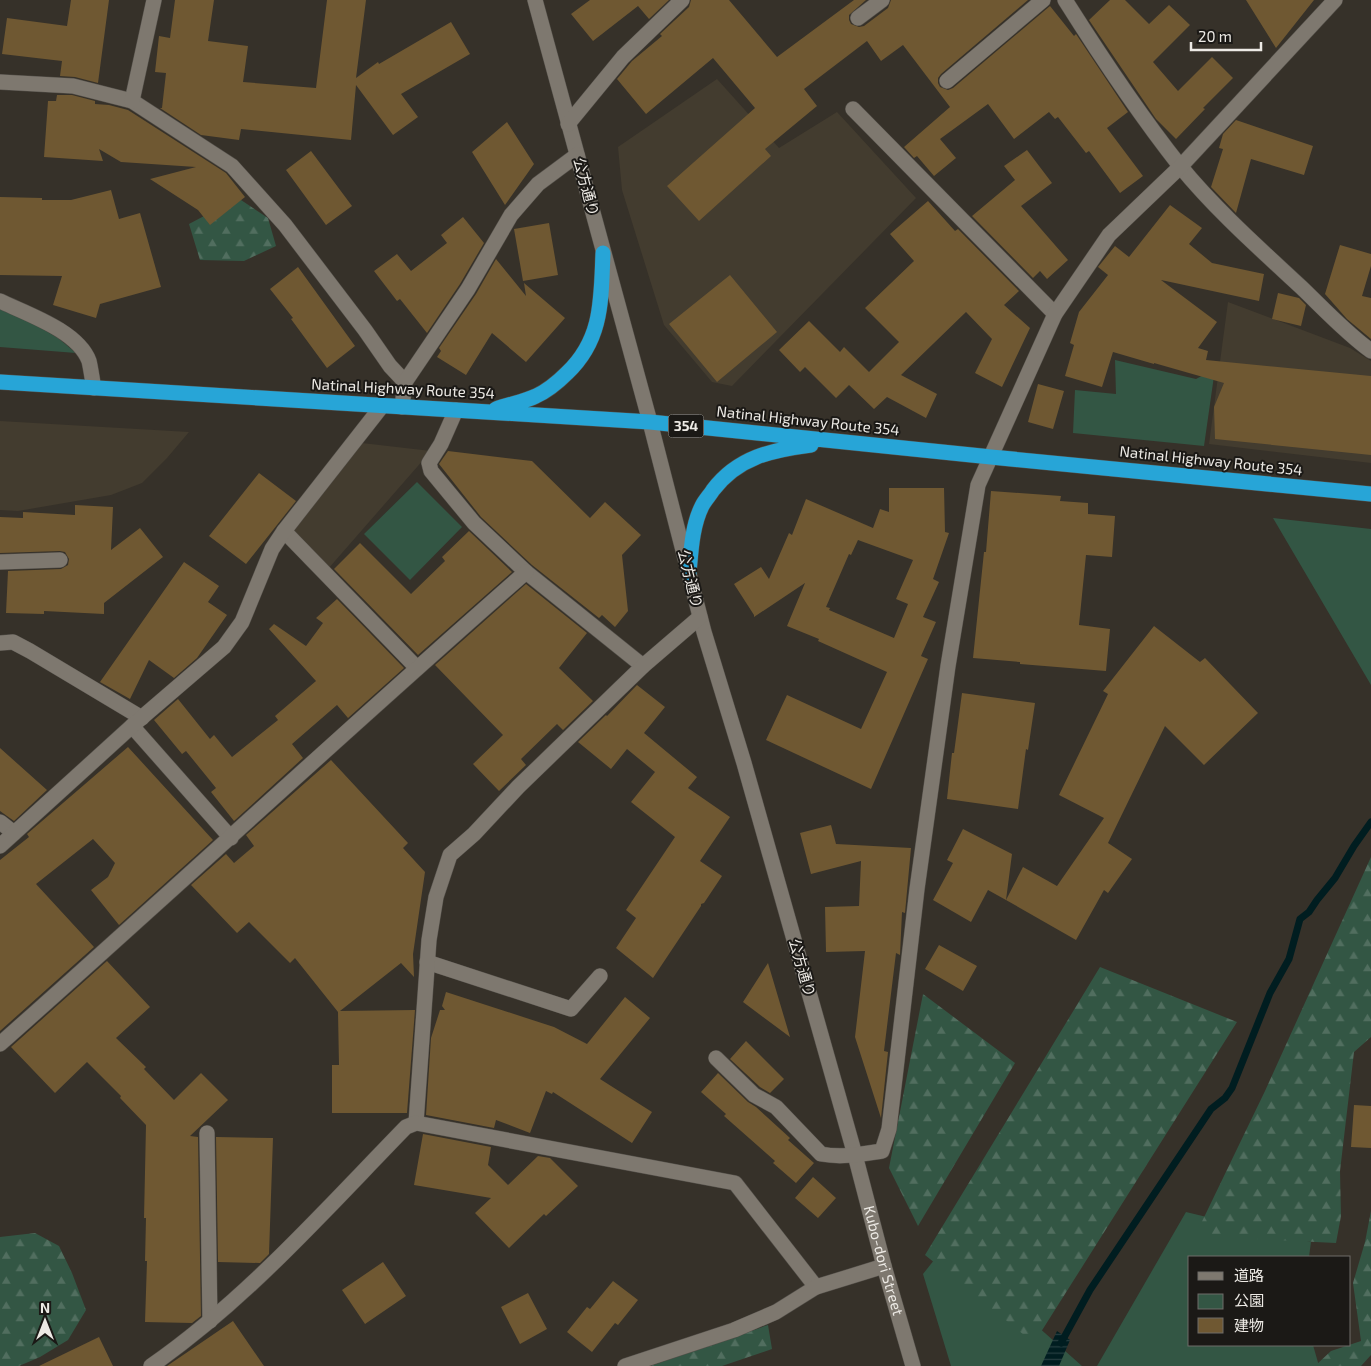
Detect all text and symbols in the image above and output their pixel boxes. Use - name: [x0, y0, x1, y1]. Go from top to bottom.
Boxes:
- scale bar: [1191, 20, 1261, 52]
- text: 20 m: [1198, 27, 1232, 45]
- street label: 公方通り: [571, 155, 603, 218]
- street label: Natinal Highway Route 354: [311, 374, 495, 402]
- street label: Natinal Highway Route 354: [716, 401, 901, 439]
- road number: 354: [668, 414, 704, 438]
- street label: Natinal Highway Route 354: [1119, 441, 1304, 479]
- street label: 公方通り: [675, 547, 707, 610]
- street label: 公方通り: [786, 936, 820, 999]
- street label: Kubo-dori Street: [861, 1204, 908, 1318]
- legend: [1188, 1256, 1351, 1346]
- text: 道路: [1234, 1266, 1264, 1284]
- text: 公園: [1234, 1291, 1264, 1309]
- north arrow: [20, 1296, 70, 1346]
- text: N: [40, 1299, 50, 1316]
- text: 建物: [1234, 1316, 1264, 1334]

